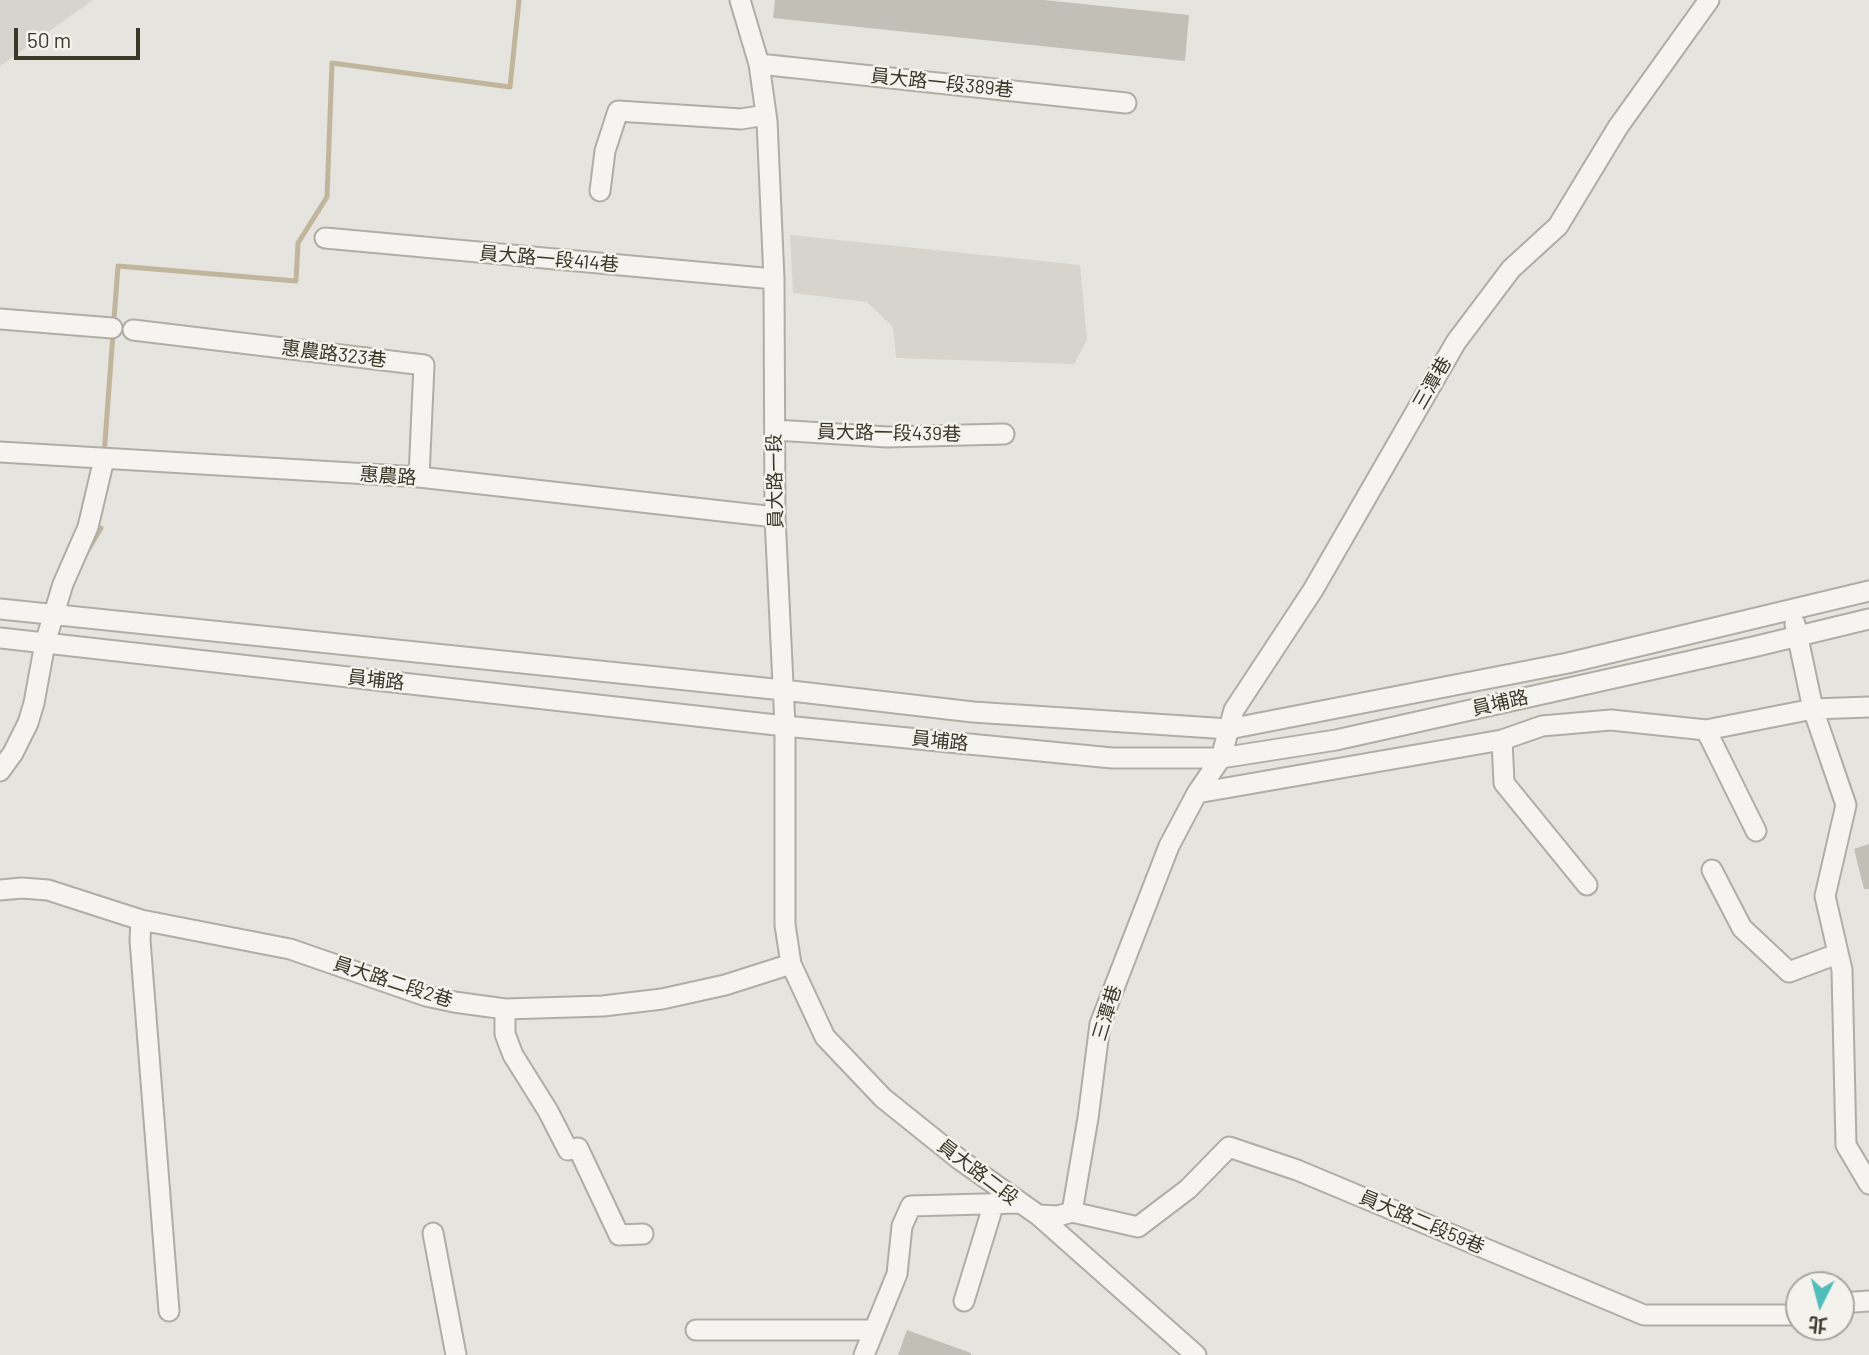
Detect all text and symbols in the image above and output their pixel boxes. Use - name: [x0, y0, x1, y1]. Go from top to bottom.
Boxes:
- scale bar: [18, 14, 144, 58]
- text: 50 m: [27, 27, 71, 52]
- street label: 員大路一段389巷: [869, 64, 1015, 102]
- street label: 員大路一段414巷: [478, 242, 620, 276]
- street label: 惠農路323巷: [280, 336, 388, 372]
- street label: 三潭巷: [1408, 353, 1456, 413]
- street label: 員大路一段439巷: [817, 420, 961, 446]
- street label: 員大路一段: [763, 433, 787, 529]
- street label: 惠農路: [359, 463, 417, 489]
- street label: 員埔路: [346, 666, 406, 694]
- street label: 員埔路: [1470, 685, 1530, 721]
- street label: 員埔路: [910, 727, 970, 755]
- street label: 員大路二段2巷: [330, 952, 456, 1012]
- street label: 三潭巷: [1088, 982, 1126, 1044]
- street label: 員大路二段: [933, 1134, 1023, 1210]
- street label: 員大路二段59巷: [1356, 1185, 1488, 1259]
- north arrow: [1785, 1271, 1855, 1341]
- text: 北: [1807, 1313, 1829, 1338]

